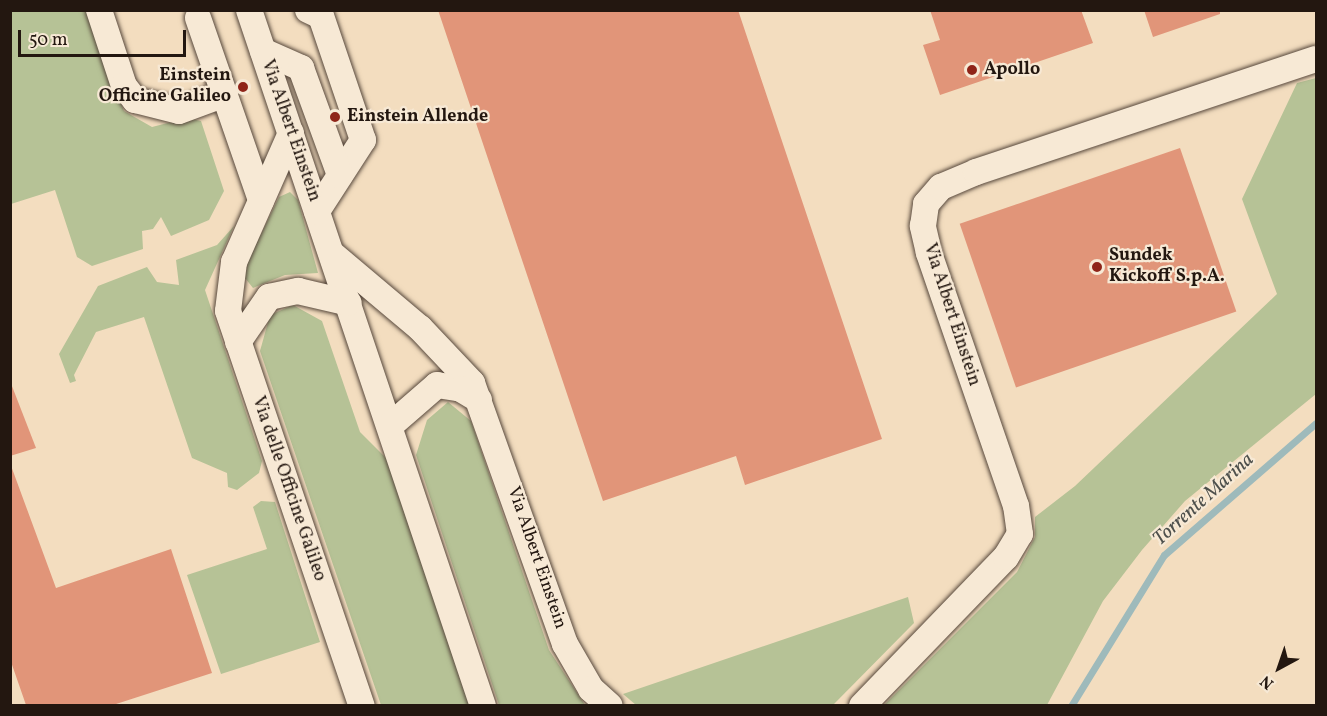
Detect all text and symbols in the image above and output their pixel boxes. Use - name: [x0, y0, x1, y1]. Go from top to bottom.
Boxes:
- scale bar: [21, 18, 189, 56]
- text: 50 m: [29, 28, 68, 53]
- street label: Via Albert Einstein: [256, 57, 324, 205]
- place label: Apollo: [984, 59, 1040, 81]
- marker: Apollo: [965, 63, 979, 77]
- place label: Einstein Officine Galileo: [99, 66, 231, 109]
- marker: Einstein Officine Galileo: [236, 80, 250, 94]
- place label: Einstein Allende: [347, 106, 488, 128]
- marker: Einstein Allende: [328, 110, 342, 124]
- street label: Via Albert Einstein: [918, 241, 984, 389]
- place label: Sundek Kickoff S.p.A.: [1109, 246, 1224, 288]
- marker: Sundek Kickoff S.p.A.: [1090, 260, 1104, 274]
- street label: Via delle Officine Galileo: [246, 394, 330, 584]
- water label: Torrente Marina: [1149, 448, 1259, 552]
- street label: Via Albert Einstein: [502, 484, 570, 632]
- north arrow: [1249, 638, 1309, 698]
- text: N: [1256, 670, 1279, 694]

